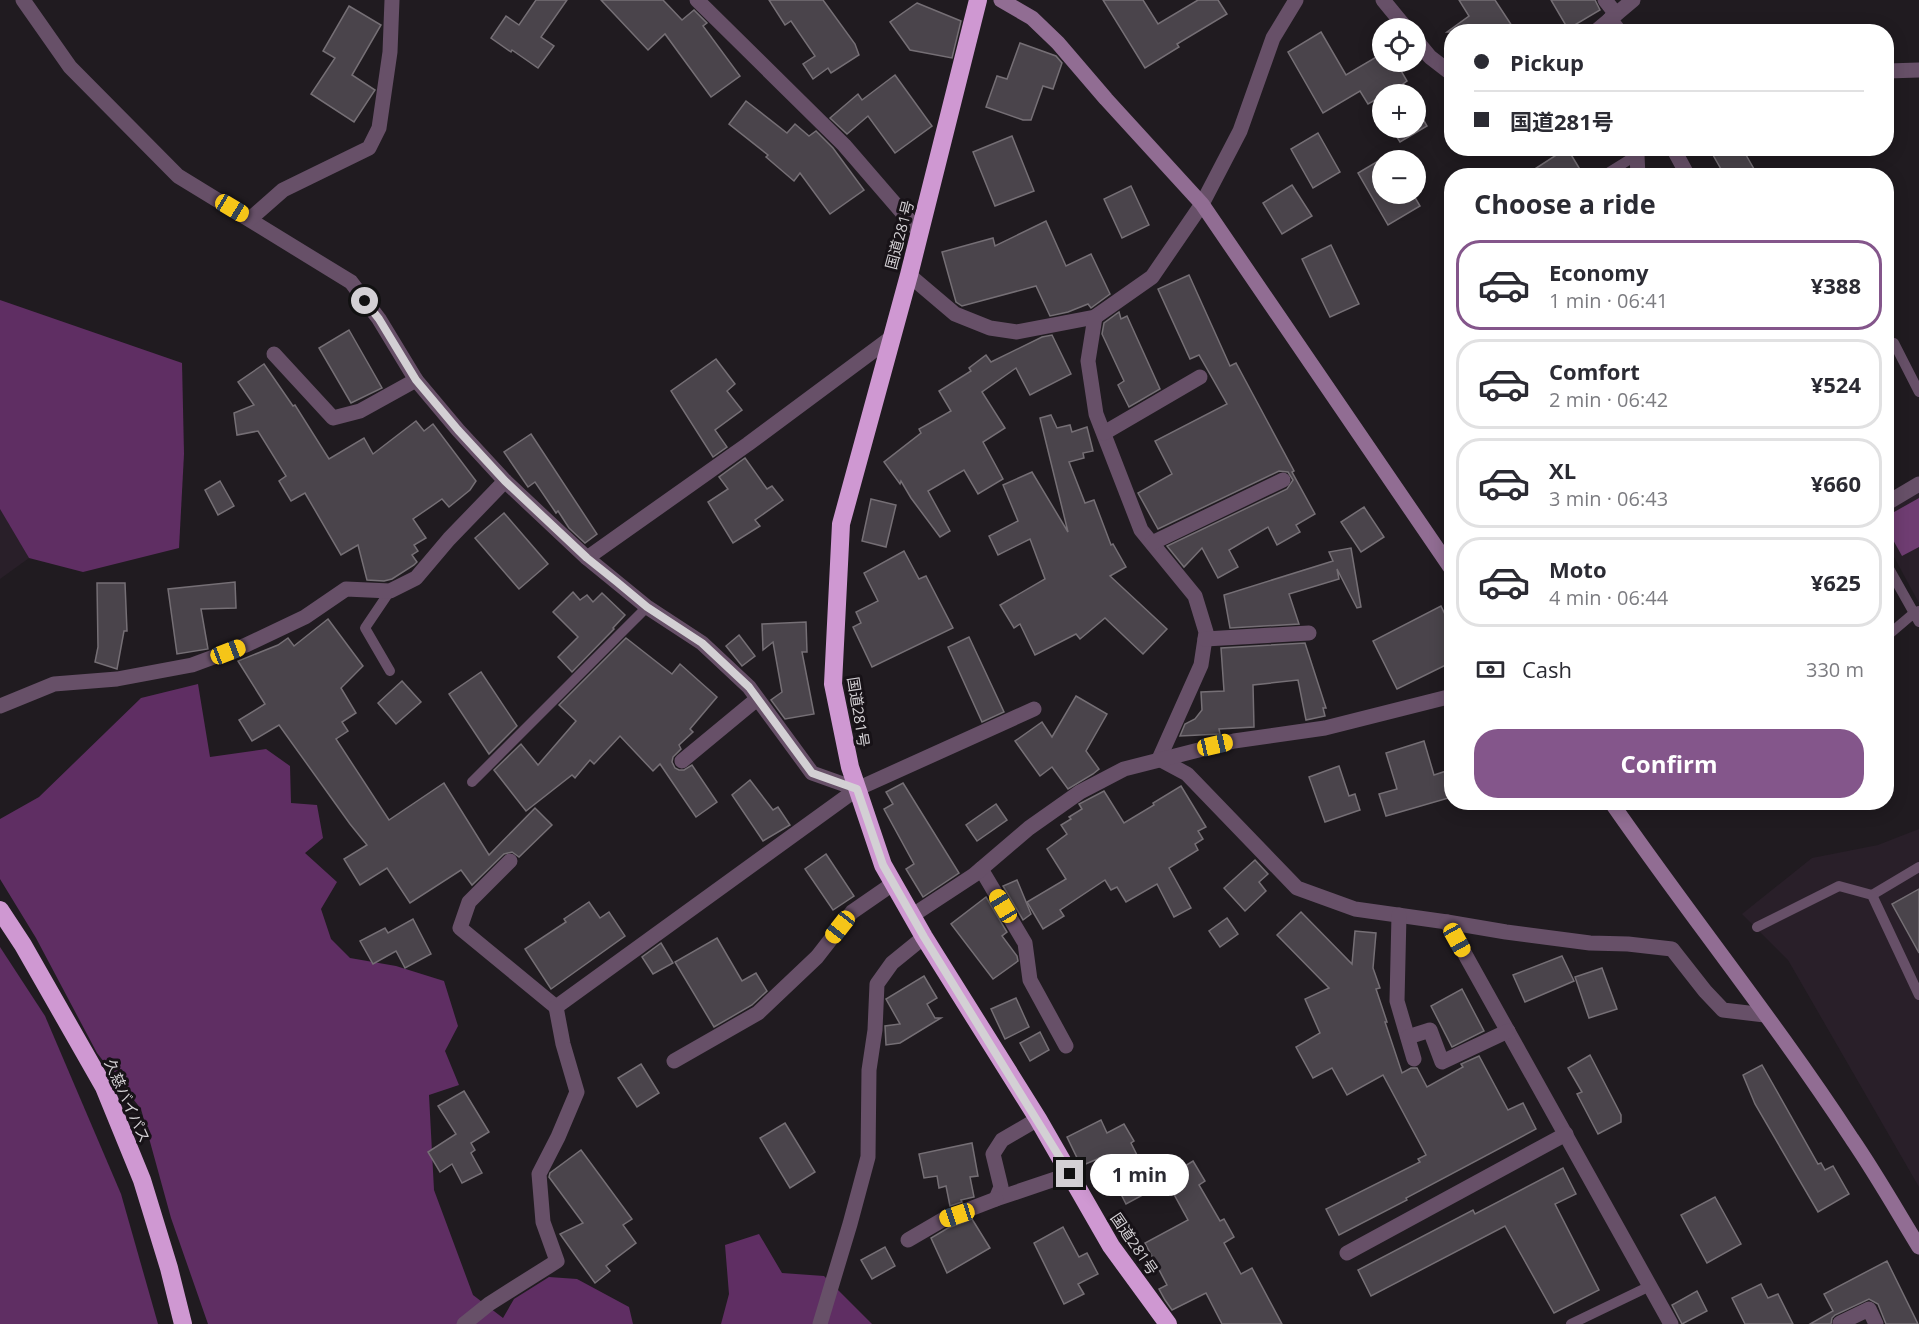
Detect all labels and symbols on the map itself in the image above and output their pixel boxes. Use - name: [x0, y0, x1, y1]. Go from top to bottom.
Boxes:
- car: [212, 191, 252, 225]
- street label: 国道281号: [880, 198, 918, 271]
- route start: [351, 287, 378, 314]
- car: [208, 637, 248, 667]
- street label: 国道281号: [844, 675, 874, 748]
- car: [1195, 732, 1235, 758]
- car: [986, 886, 1020, 926]
- car: [822, 907, 858, 947]
- car: [1440, 920, 1474, 960]
- street label: 久慈バイパス: [101, 1056, 155, 1146]
- callout: 1 min: [1091, 1153, 1190, 1195]
- route end: [1056, 1160, 1083, 1187]
- car: [937, 1201, 977, 1229]
- street label: 国道281号: [1107, 1209, 1163, 1278]

